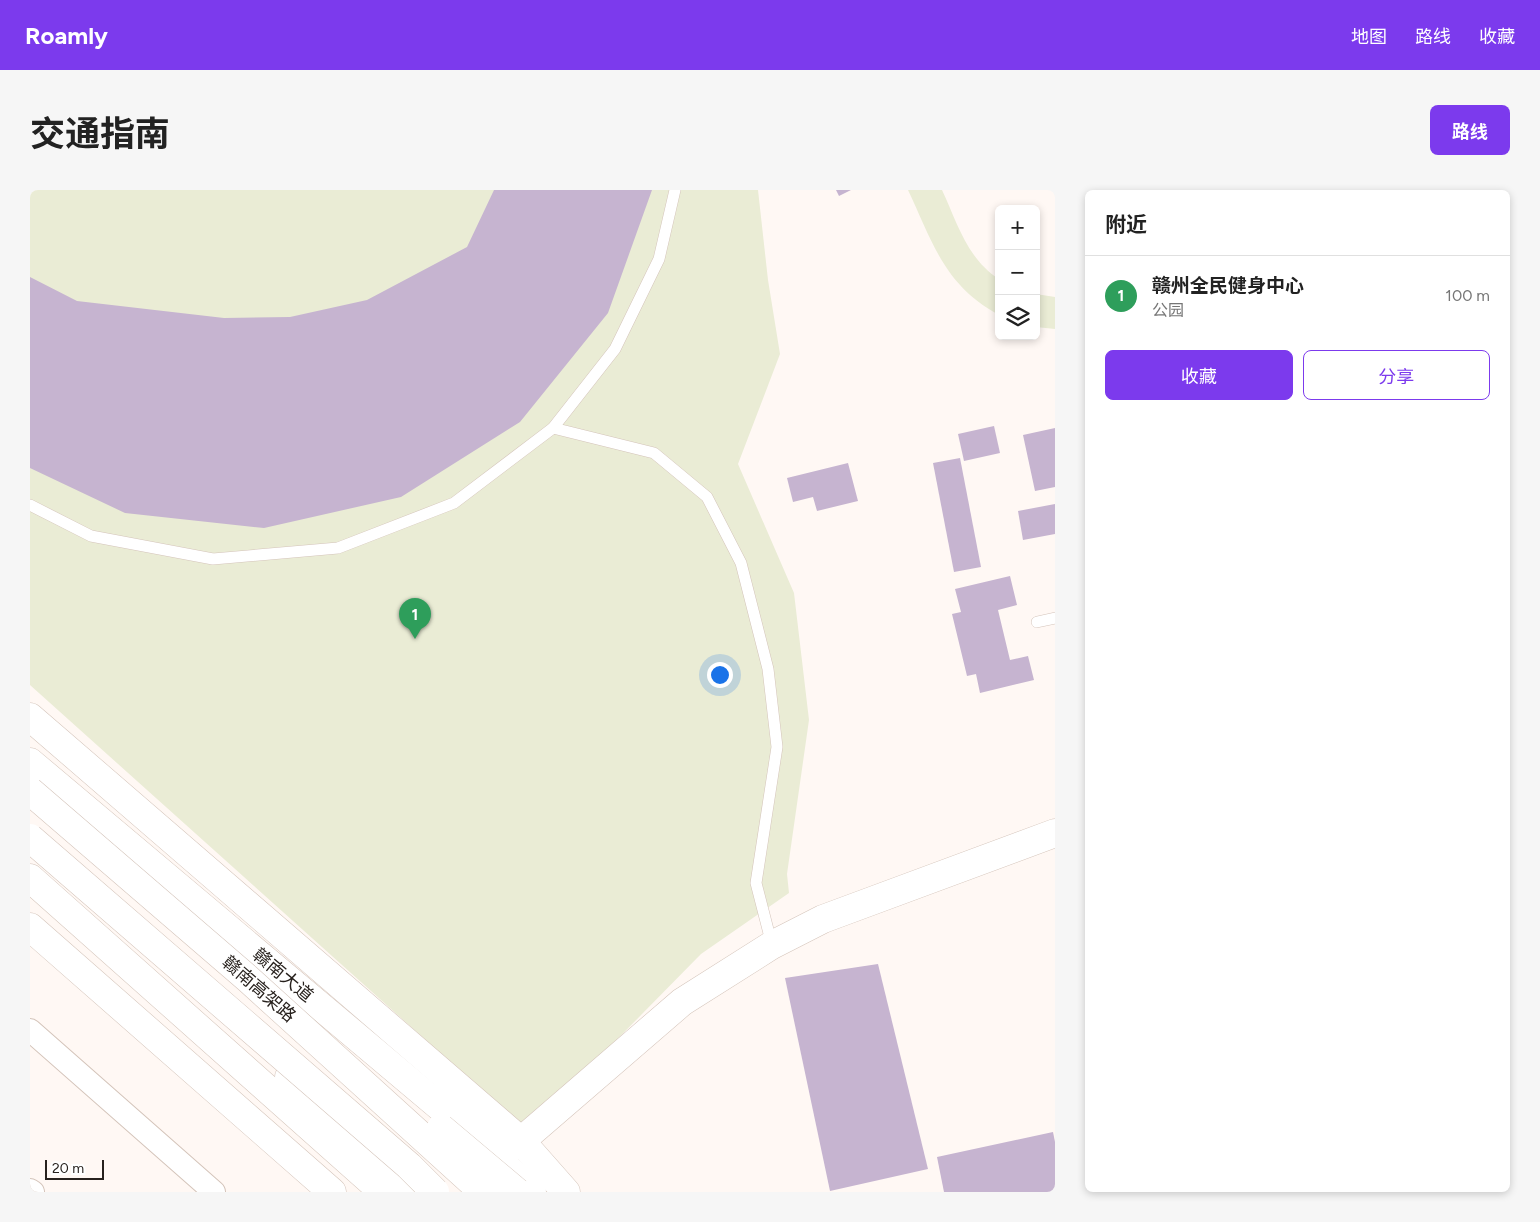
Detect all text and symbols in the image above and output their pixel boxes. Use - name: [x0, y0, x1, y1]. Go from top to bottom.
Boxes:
- text: Roamly: [25, 21, 108, 50]
- text: 地图: [1351, 26, 1387, 48]
- text: 路线: [1415, 26, 1451, 48]
- text: 收藏: [1479, 26, 1515, 48]
- button: 路线: [1430, 105, 1510, 155]
- text: 交通指南: [30, 113, 170, 155]
- map controls: [995, 205, 1040, 340]
- button: +: [995, 205, 1040, 250]
- text: 附近: [1105, 212, 1147, 237]
- button: −: [995, 250, 1040, 295]
- text: 赣州全民健身中心: [1152, 274, 1304, 297]
- text: 1: [1118, 286, 1124, 305]
- text: 100 m: [1445, 286, 1490, 305]
- button: layers: [995, 295, 1040, 340]
- text: 公园: [1152, 301, 1184, 320]
- button: 收藏: [1105, 350, 1293, 400]
- button: 分享: [1303, 350, 1490, 400]
- pin: 1: [399, 598, 431, 639]
- your location: [707, 662, 733, 688]
- street label: 赣南大道: [248, 943, 318, 1007]
- street label: 赣南高架路: [218, 951, 300, 1027]
- scale bar: [45, 1157, 104, 1180]
- text: 20 m: [52, 1160, 84, 1177]

